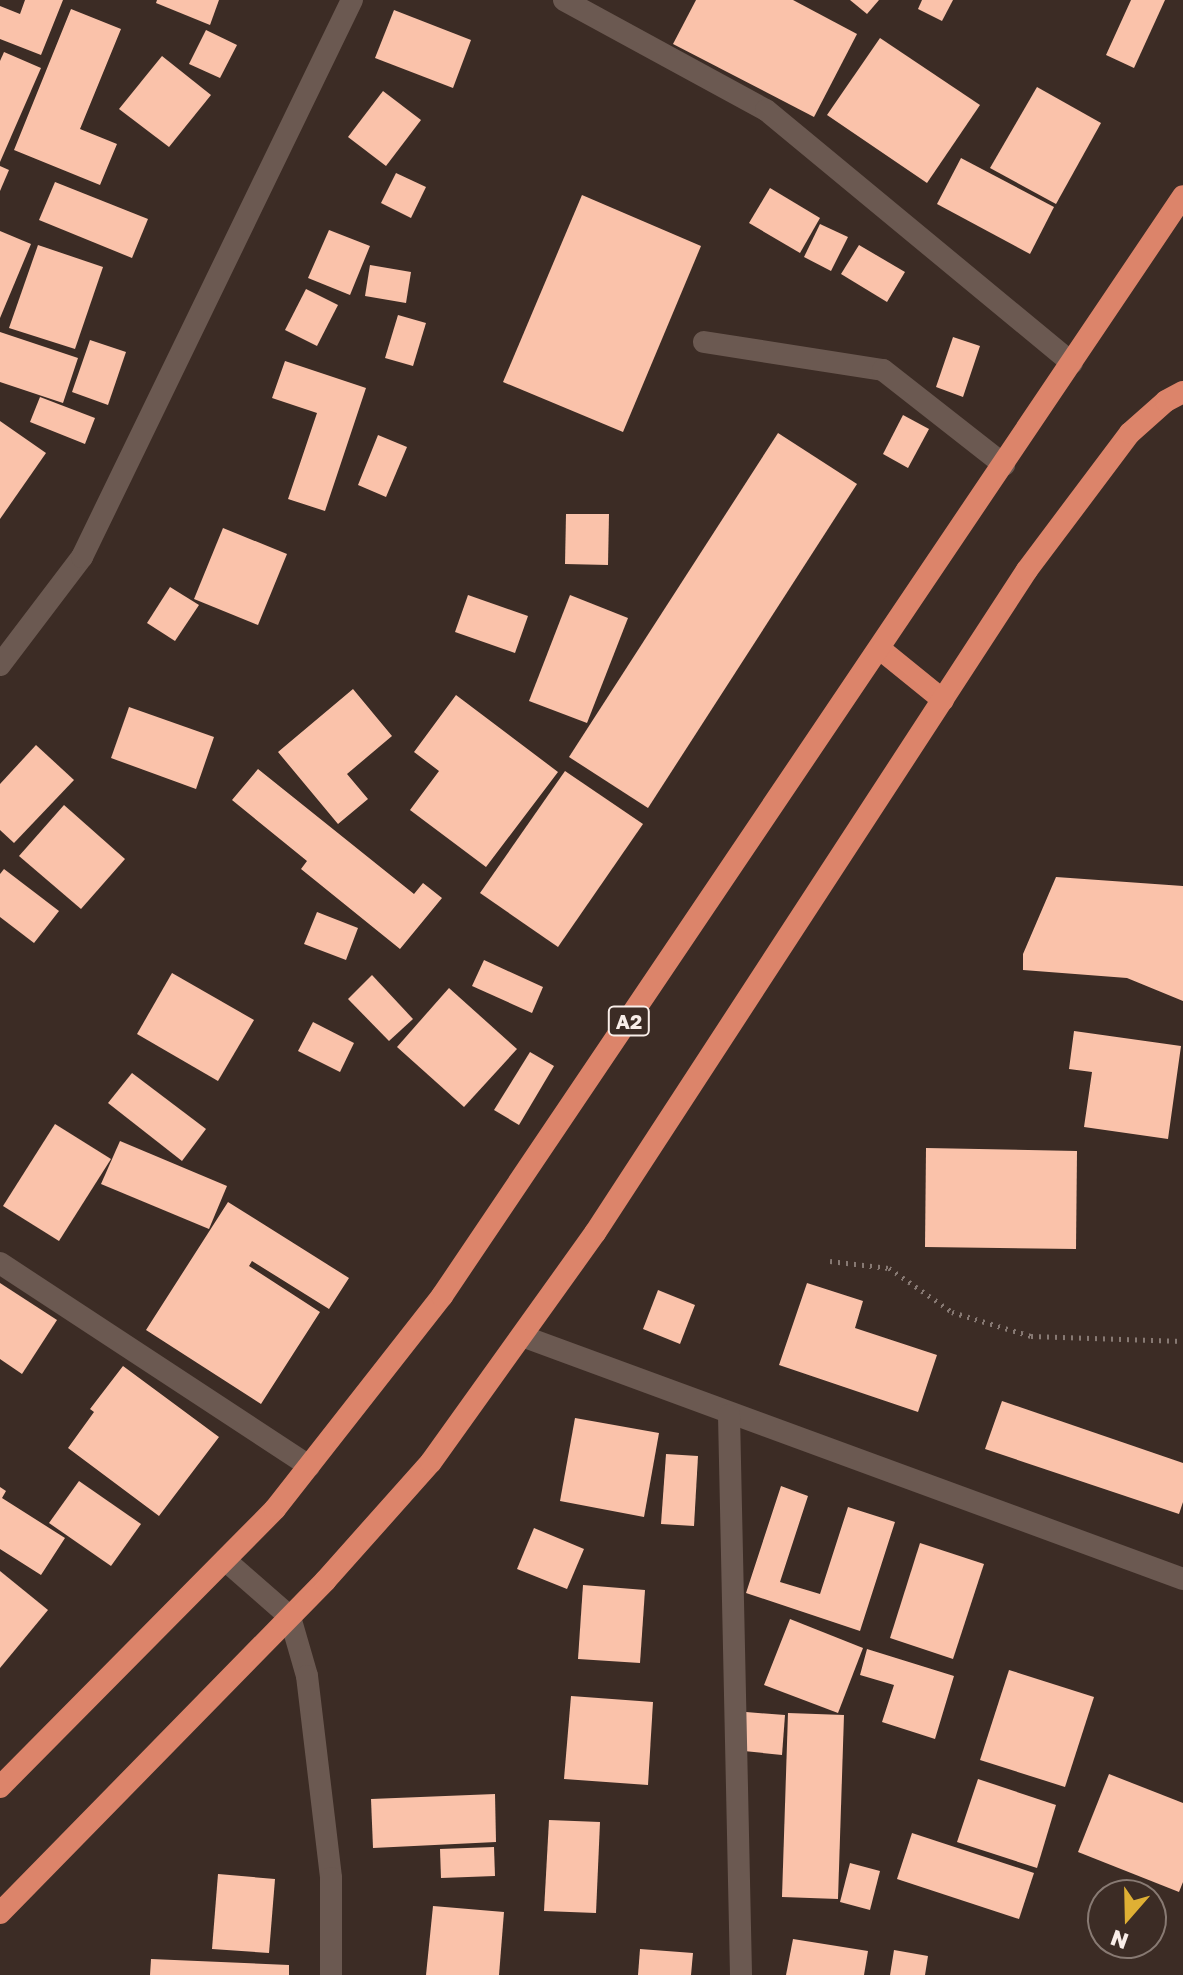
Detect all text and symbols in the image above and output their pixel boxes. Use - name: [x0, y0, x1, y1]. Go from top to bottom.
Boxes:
- road number: A2: [607, 1005, 651, 1037]
- north arrow: [1087, 1879, 1167, 1959]
- text: N: [1107, 1925, 1132, 1956]

